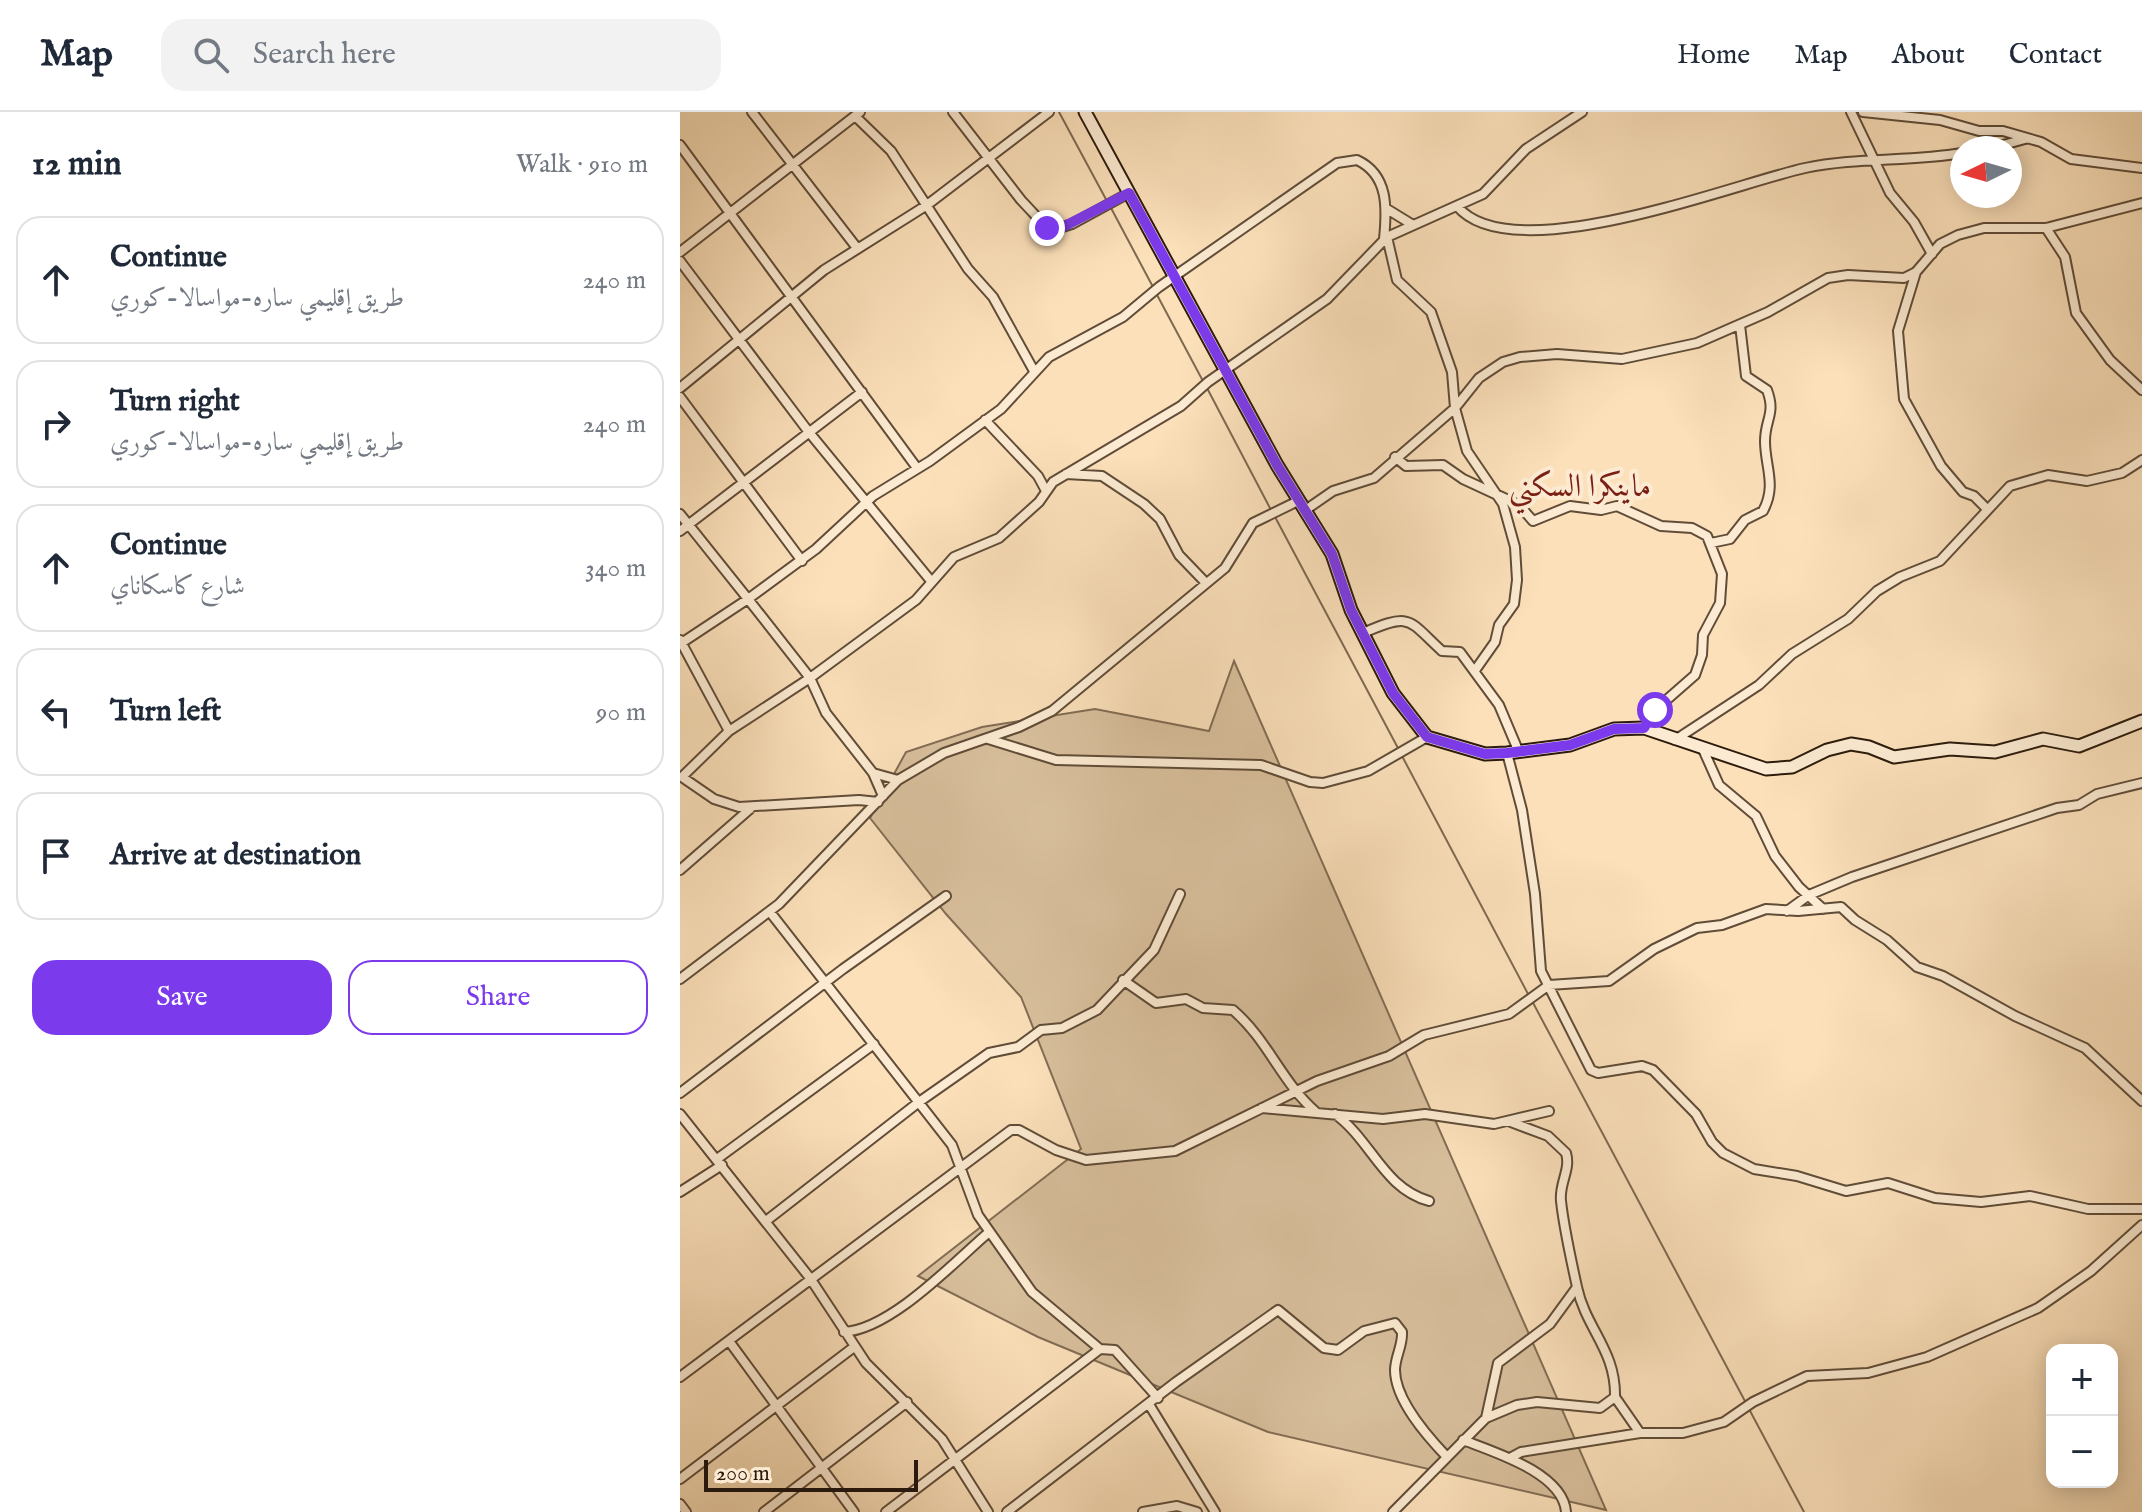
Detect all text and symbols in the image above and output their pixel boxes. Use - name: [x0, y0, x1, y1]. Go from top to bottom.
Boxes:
- search box: [161, 19, 721, 91]
- text: Map: [40, 31, 113, 79]
- icon: search: [189, 33, 233, 77]
- text: Search here: [253, 36, 396, 74]
- text: Home: [1677, 38, 1750, 73]
- text: Map: [1794, 38, 1848, 73]
- text: About: [1892, 38, 1965, 73]
- text: Contact: [2009, 38, 2102, 73]
- north arrow: [1950, 136, 2022, 208]
- text: 12 min: [32, 143, 122, 186]
- text: Walk · 910 m: [516, 148, 648, 181]
- route end: [1029, 210, 1065, 246]
- text: Continue: [110, 239, 227, 277]
- icon: ahead: [34, 258, 78, 302]
- text: 240 m: [583, 264, 646, 297]
- text: طريق إقليمي ساره-مواسالا-كوري: [110, 282, 404, 315]
- text: Turn right: [110, 383, 240, 421]
- icon: right: [34, 402, 78, 446]
- text: 240 m: [583, 408, 646, 441]
- text: طريق إقليمي ساره-مواسالا-كوري: [110, 426, 404, 459]
- district label: ماينكرا السكني: [1509, 467, 1651, 515]
- text: Continue: [110, 527, 227, 565]
- icon: ahead: [34, 546, 78, 590]
- text: 340 m: [585, 552, 646, 585]
- text: شارع كاسكاناي: [110, 570, 245, 603]
- icon: left: [34, 690, 78, 734]
- route start: [1637, 692, 1673, 728]
- text: Turn left: [110, 693, 221, 731]
- text: 90 m: [596, 696, 646, 729]
- icon: arrive: [34, 834, 78, 878]
- text: Arrive at destination: [110, 837, 361, 875]
- button: Save: [32, 960, 332, 1035]
- button: Share: [348, 960, 648, 1035]
- map controls: [2046, 1344, 2118, 1488]
- button: +: [2046, 1344, 2118, 1416]
- button: −: [2046, 1416, 2118, 1488]
- scale bar: [704, 1456, 918, 1492]
- text: 200 m: [716, 1460, 770, 1488]

